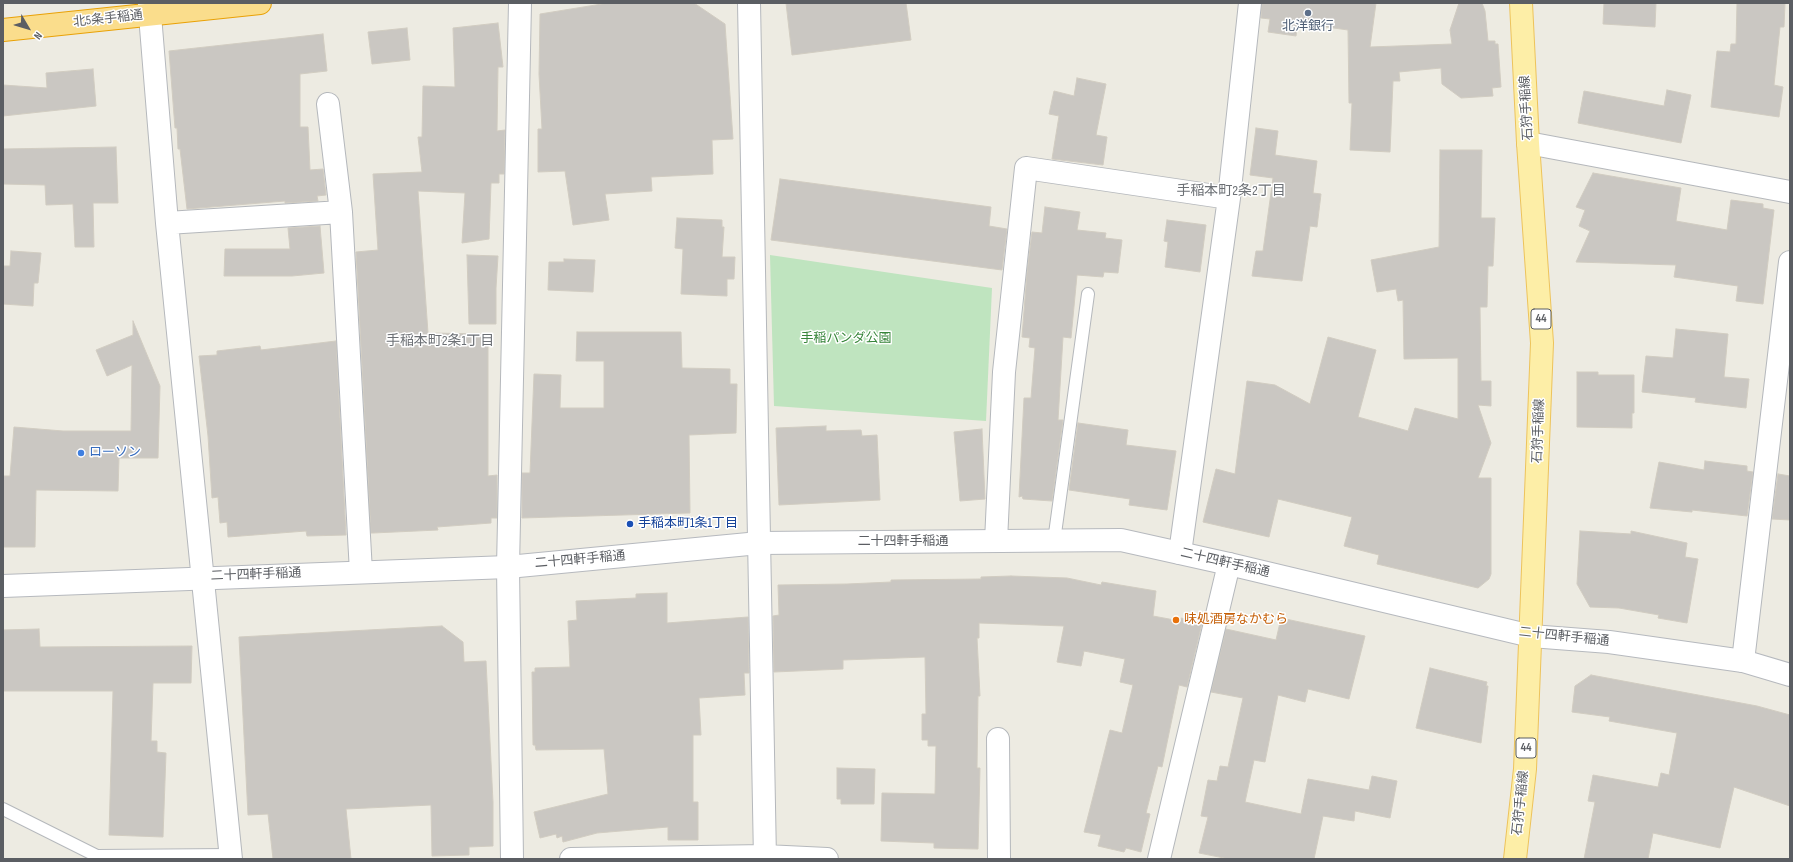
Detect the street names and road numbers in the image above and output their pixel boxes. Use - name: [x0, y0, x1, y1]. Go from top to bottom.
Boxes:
- street label: 北5条手稲通: [72, 8, 144, 30]
- street label: 石狩手稲線: [1518, 75, 1536, 141]
- road number: 44: [1531, 309, 1551, 329]
- street label: 石狩手稲線: [1530, 398, 1548, 464]
- street label: 二十四軒手稲通: [858, 534, 948, 550]
- street label: 二十四軒手稲通: [1179, 545, 1271, 581]
- street label: 二十四軒手稲通: [534, 548, 626, 572]
- street label: 二十四軒手稲通: [210, 566, 302, 584]
- street label: 二十四軒手稲通: [1518, 624, 1610, 650]
- road number: 44: [1516, 738, 1536, 758]
- street label: 石狩手稲線: [1510, 770, 1532, 836]

